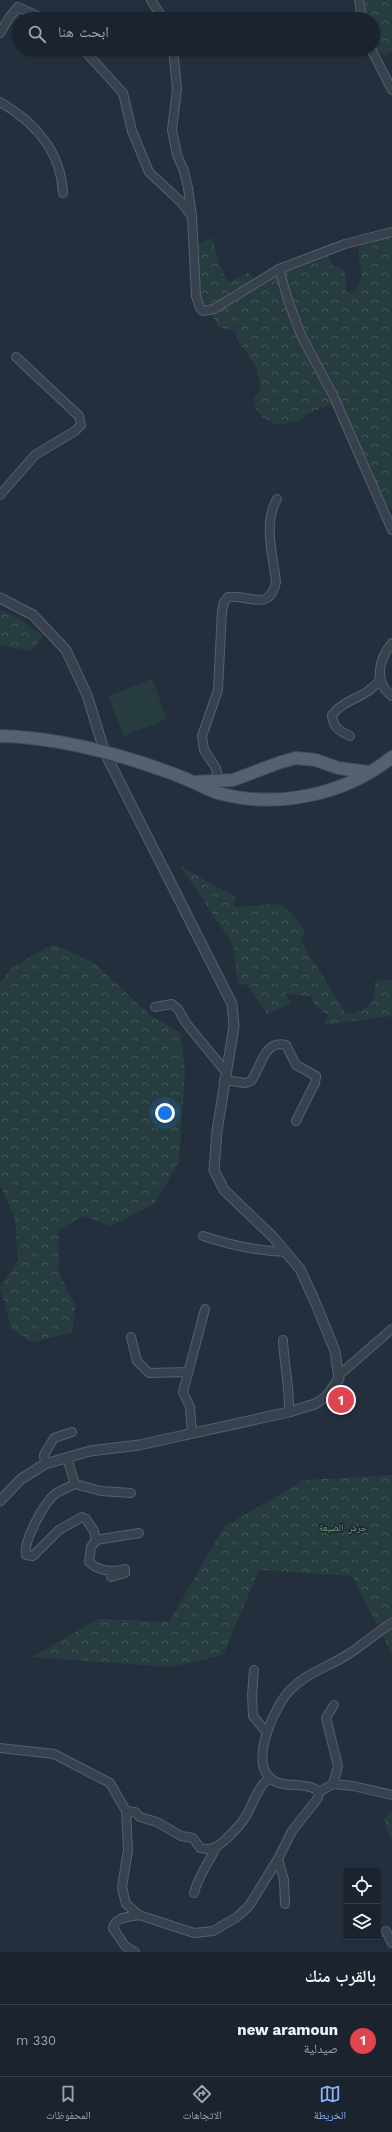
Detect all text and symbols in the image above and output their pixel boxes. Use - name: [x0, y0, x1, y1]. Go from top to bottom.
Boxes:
- search box: [12, 12, 380, 56]
- icon: search: [26, 23, 48, 45]
- text: ابحث هنا: [58, 23, 109, 41]
- your location: [155, 1103, 175, 1123]
- pin: 1: [328, 1385, 354, 1415]
- park label: حرش الضيعة: [319, 1522, 368, 1534]
- map controls: [344, 1868, 380, 1940]
- button: locate: [344, 1868, 380, 1904]
- button: layers: [344, 1904, 380, 1940]
- text: بالقرب منك: [305, 1966, 376, 1986]
- text: new aramoun: [237, 2021, 338, 2039]
- text: 330 m: [16, 2033, 56, 2048]
- text: 1: [360, 2033, 366, 2048]
- text: صيدلية: [304, 2041, 338, 2056]
- tab: المحفوظات: [46, 2083, 91, 2126]
- tab: الاتجاهات: [183, 2083, 222, 2126]
- tab: الخريطة: [314, 2083, 346, 2126]

